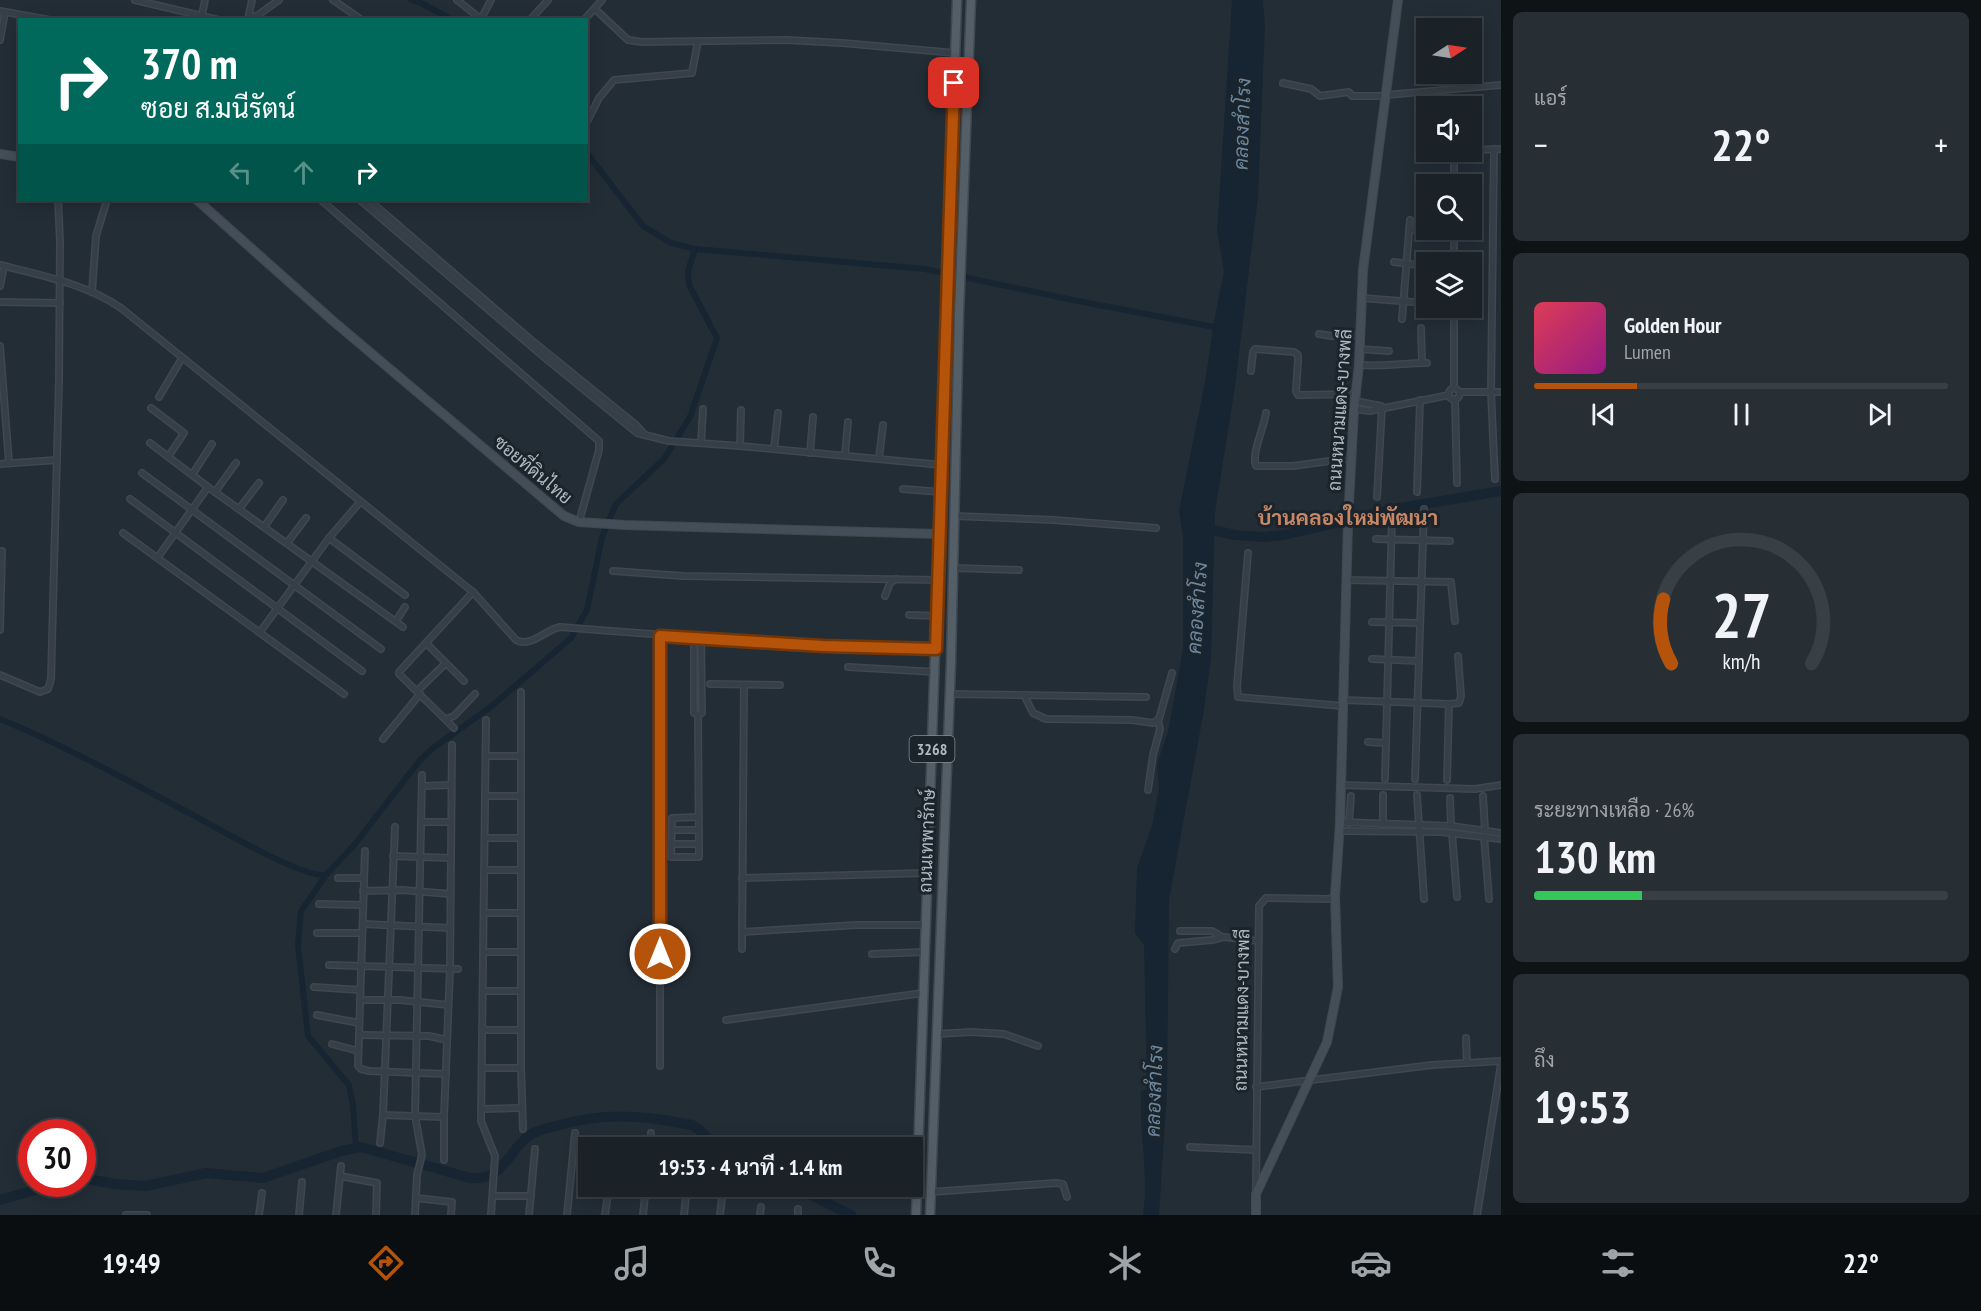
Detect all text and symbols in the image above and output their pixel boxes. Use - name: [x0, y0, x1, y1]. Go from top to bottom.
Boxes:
- north arrow: [1416, 18, 1482, 84]
- map controls: [1416, 18, 1482, 318]
- text: 370 m: [141, 36, 238, 91]
- icon: right: [42, 42, 120, 120]
- pin: [928, 57, 979, 108]
- icon: arrive: [937, 66, 970, 99]
- water label: คลองสำโรง: [1227, 78, 1257, 170]
- text: แอร์: [1534, 85, 1567, 111]
- text: ซอย ส.มนีรัตน์: [141, 91, 296, 125]
- button: sound: [1416, 96, 1482, 162]
- text: 22°: [1711, 115, 1771, 173]
- text: −: [1534, 123, 1548, 166]
- text: +: [1934, 123, 1948, 166]
- icon: left: [224, 156, 257, 189]
- icon: ahead: [287, 156, 320, 189]
- icon: right: [350, 156, 383, 189]
- button: search: [1416, 174, 1482, 240]
- button: layers: [1416, 252, 1482, 318]
- text: Golden Hour: [1624, 311, 1722, 339]
- street label: ถนนหนามแดง-บางพลี: [1321, 328, 1357, 492]
- text: Lumen: [1624, 339, 1671, 365]
- icon: previous: [1587, 398, 1620, 431]
- icon: pause: [1725, 398, 1758, 431]
- icon: next: [1863, 398, 1896, 431]
- street label: ซอยที่ดินไทย: [490, 427, 580, 509]
- district label: บ้านคลองใหม่พัฒนา: [1258, 504, 1438, 531]
- water label: คลองสำโรง: [1181, 561, 1213, 655]
- text: 27: [1711, 575, 1771, 656]
- text: km/h: [1722, 648, 1760, 676]
- road number: 3268: [910, 736, 954, 762]
- street label: ถนนเทพารักษ์: [912, 788, 940, 893]
- text: ระยะทางเหลือ · 26%: [1534, 797, 1694, 823]
- text: 130 km: [1534, 827, 1656, 885]
- position arrow: [628, 922, 692, 986]
- street label: ถนนหนามแดง-บางพลี: [1228, 929, 1254, 1091]
- water label: คลองสำโรง: [1139, 1045, 1169, 1137]
- text: ถึง: [1534, 1047, 1555, 1073]
- text: 19:53: [1534, 1077, 1631, 1135]
- speed limit sign: 30: [18, 1119, 96, 1197]
- text: 19:53 · 4 นาที · 1.4 km: [659, 1153, 842, 1181]
- icon: directions: [365, 1242, 407, 1284]
- icon: music: [611, 1242, 653, 1284]
- icon: phone: [858, 1242, 900, 1284]
- icon: climate: [1104, 1242, 1146, 1284]
- icon: car: [1350, 1242, 1392, 1284]
- icon: filters: [1597, 1242, 1639, 1284]
- text: 19:49: [102, 1246, 161, 1280]
- text: 22°: [1843, 1246, 1879, 1280]

